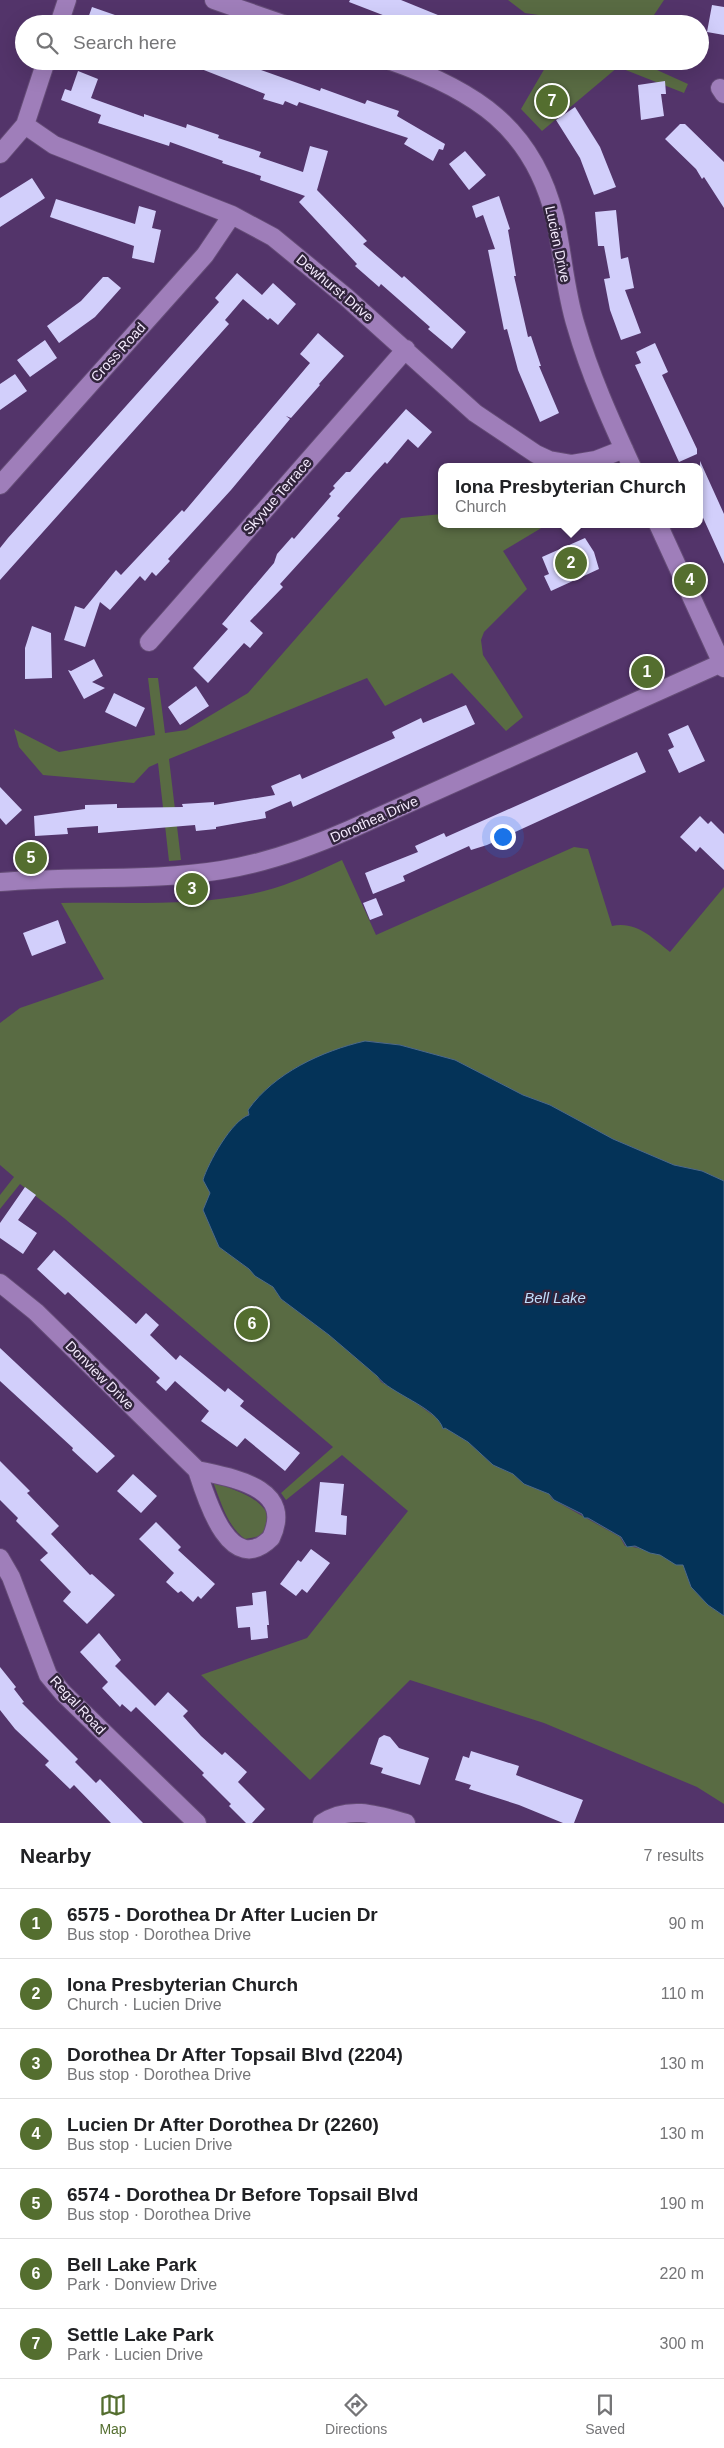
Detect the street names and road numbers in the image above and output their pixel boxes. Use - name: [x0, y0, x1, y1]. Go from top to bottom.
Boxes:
- street label: Lucien Drive: [542, 204, 574, 284]
- street label: Dewhurst Drive: [293, 251, 377, 325]
- street label: Cross Road: [87, 319, 149, 385]
- street label: Skyvue Terrace: [239, 454, 315, 538]
- street label: Dorothea Drive: [328, 792, 420, 845]
- street label: Donview Drive: [62, 1337, 138, 1413]
- street label: Regal Road: [47, 1673, 109, 1737]

